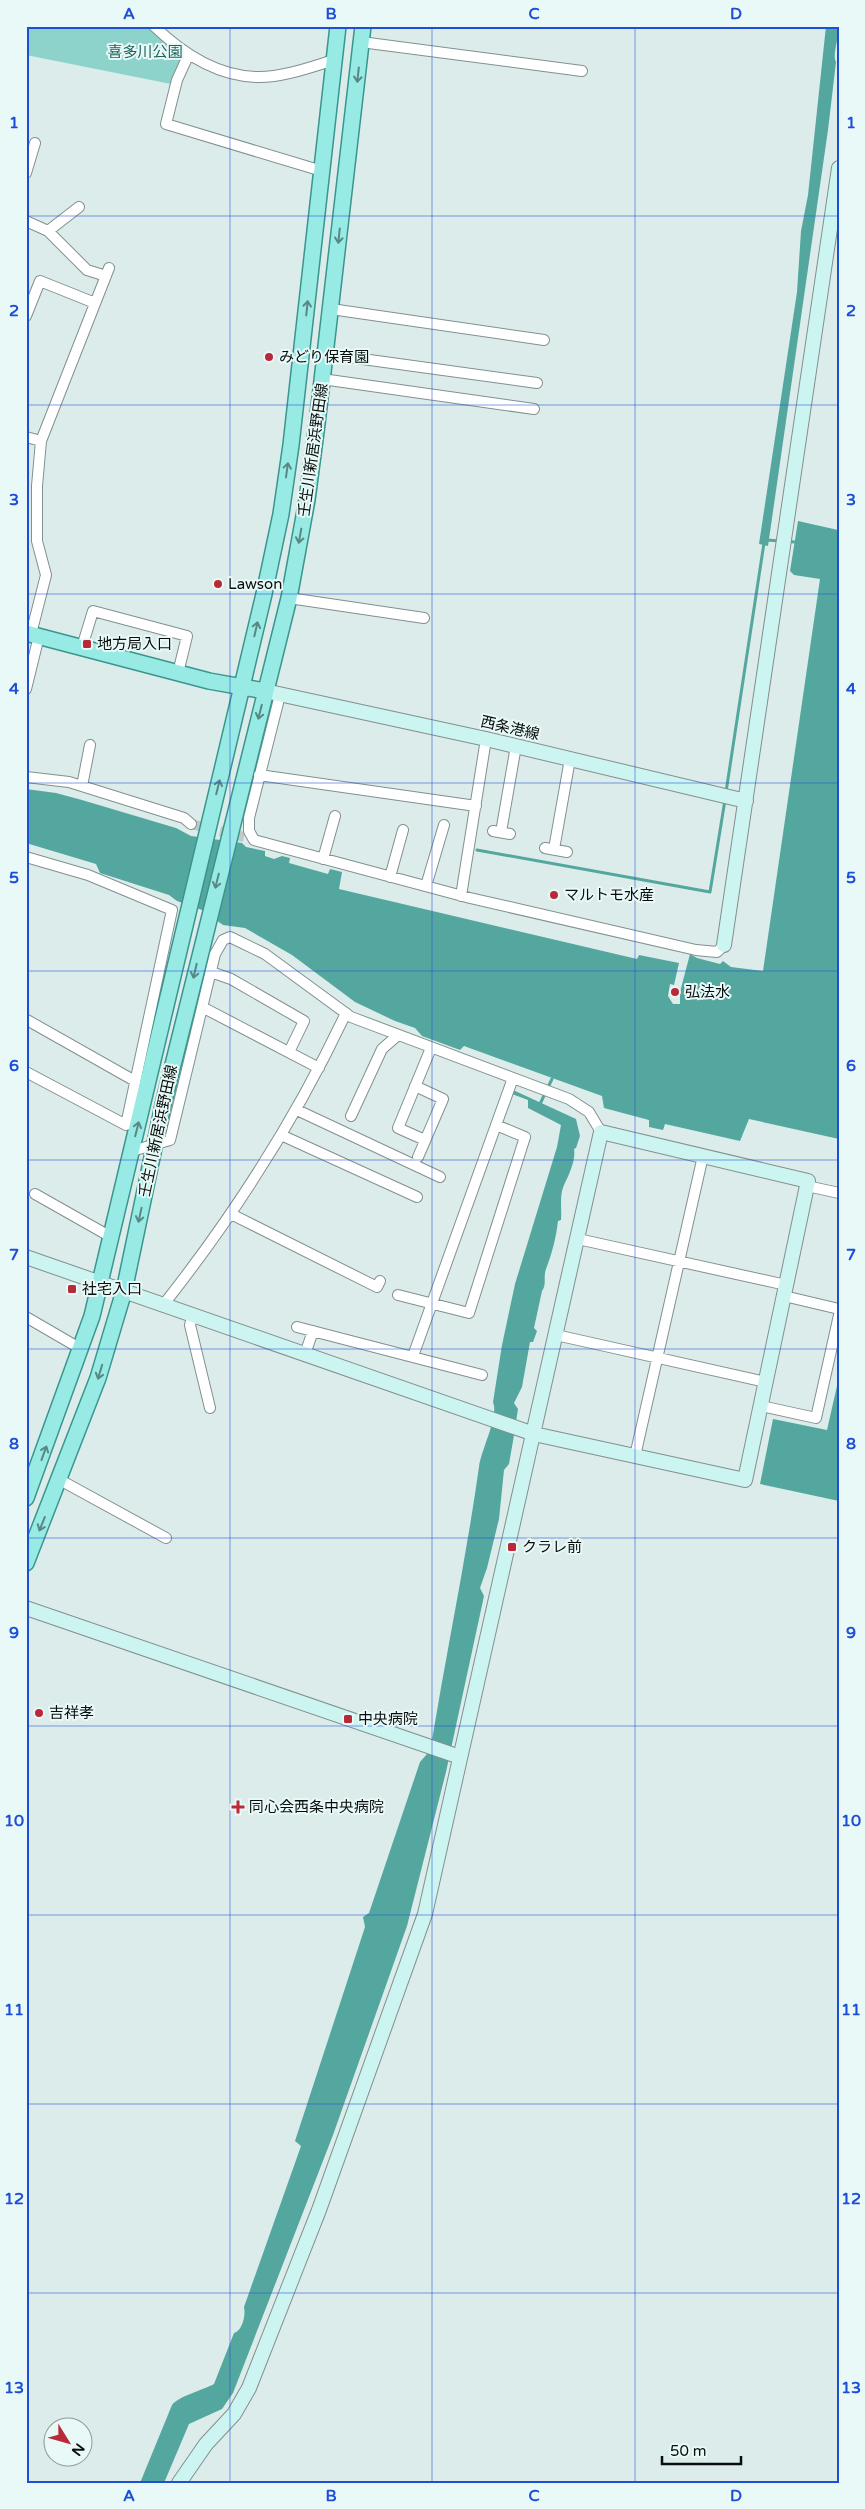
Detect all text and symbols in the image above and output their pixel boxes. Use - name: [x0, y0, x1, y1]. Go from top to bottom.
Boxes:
- text: A: [123, 4, 135, 24]
- text: B: [325, 4, 337, 24]
- text: C: [528, 4, 540, 24]
- text: D: [730, 4, 742, 24]
- park label: 喜多川公園: [107, 43, 183, 61]
- one-way arrow: [353, 66, 363, 82]
- text: 1: [9, 113, 19, 133]
- text: 1: [846, 113, 856, 133]
- one-way arrow: [334, 228, 344, 244]
- text: 2: [9, 301, 19, 321]
- one-way arrow: [302, 301, 312, 317]
- text: 2: [846, 301, 856, 321]
- place label: みどり保育園: [279, 348, 369, 366]
- marker: みどり保育園: [263, 351, 275, 363]
- street label: 壬生川新居浜野田線: [295, 382, 331, 518]
- one-way arrow: [283, 462, 293, 478]
- text: 3: [9, 490, 19, 510]
- text: 3: [846, 490, 856, 510]
- one-way arrow: [295, 528, 305, 544]
- place label: Lawson: [228, 575, 282, 593]
- marker: Lawson: [212, 578, 224, 590]
- one-way arrow: [252, 621, 261, 637]
- place label: 地方局入口: [97, 635, 172, 653]
- marker: 地方局入口: [81, 638, 93, 650]
- text: 4: [9, 679, 19, 699]
- text: 4: [846, 679, 856, 699]
- one-way arrow: [255, 703, 265, 719]
- street label: 西条港線: [479, 712, 541, 744]
- one-way arrow: [214, 779, 223, 795]
- text: 5: [9, 868, 19, 888]
- text: 5: [846, 868, 856, 888]
- one-way arrow: [212, 872, 221, 888]
- place label: マルトモ水産: [564, 886, 654, 904]
- marker: マルトモ水産: [548, 889, 560, 901]
- one-way arrow: [190, 962, 199, 978]
- place label: 弘法水: [685, 983, 730, 1001]
- marker: 弘法水: [669, 986, 681, 998]
- text: 6: [9, 1056, 19, 1076]
- text: 6: [846, 1056, 856, 1076]
- street label: 壬生川新居浜野田線: [135, 1063, 181, 1199]
- one-way arrow: [133, 1121, 142, 1137]
- one-way arrow: [135, 1206, 144, 1222]
- text: 7: [9, 1245, 19, 1265]
- text: 7: [846, 1245, 856, 1265]
- place label: 社宅入口: [82, 1280, 142, 1298]
- marker: 社宅入口: [66, 1283, 78, 1295]
- one-way arrow: [95, 1364, 104, 1379]
- text: 8: [9, 1434, 19, 1454]
- text: 8: [846, 1434, 856, 1454]
- one-way arrow: [40, 1446, 49, 1461]
- one-way arrow: [37, 1516, 46, 1531]
- place label: クラレ前: [522, 1538, 582, 1556]
- marker: クラレ前: [506, 1541, 518, 1553]
- text: 9: [9, 1623, 19, 1643]
- text: 9: [846, 1623, 856, 1643]
- place label: 吉祥孝: [49, 1704, 94, 1722]
- marker: 吉祥孝: [33, 1707, 45, 1719]
- place label: 中央病院: [358, 1710, 418, 1728]
- marker: 中央病院: [342, 1713, 354, 1725]
- place label: 同心会西条中央病院: [249, 1798, 384, 1816]
- marker: 同心会西条中央病院: [231, 1800, 245, 1814]
- text: 10: [4, 1811, 24, 1831]
- text: 10: [841, 1811, 861, 1831]
- text: 11: [4, 2000, 24, 2020]
- text: 11: [841, 2000, 861, 2020]
- text: 12: [4, 2189, 24, 2209]
- text: 12: [841, 2189, 861, 2209]
- text: 13: [4, 2378, 24, 2398]
- text: 13: [841, 2378, 861, 2398]
- north arrow: [42, 2416, 92, 2466]
- scale bar: [662, 2434, 741, 2466]
- text: N: [68, 2440, 88, 2459]
- text: 50 m: [670, 2442, 707, 2460]
- text: A: [123, 2486, 135, 2506]
- text: B: [325, 2486, 337, 2506]
- text: C: [528, 2486, 540, 2506]
- text: D: [730, 2486, 742, 2506]

